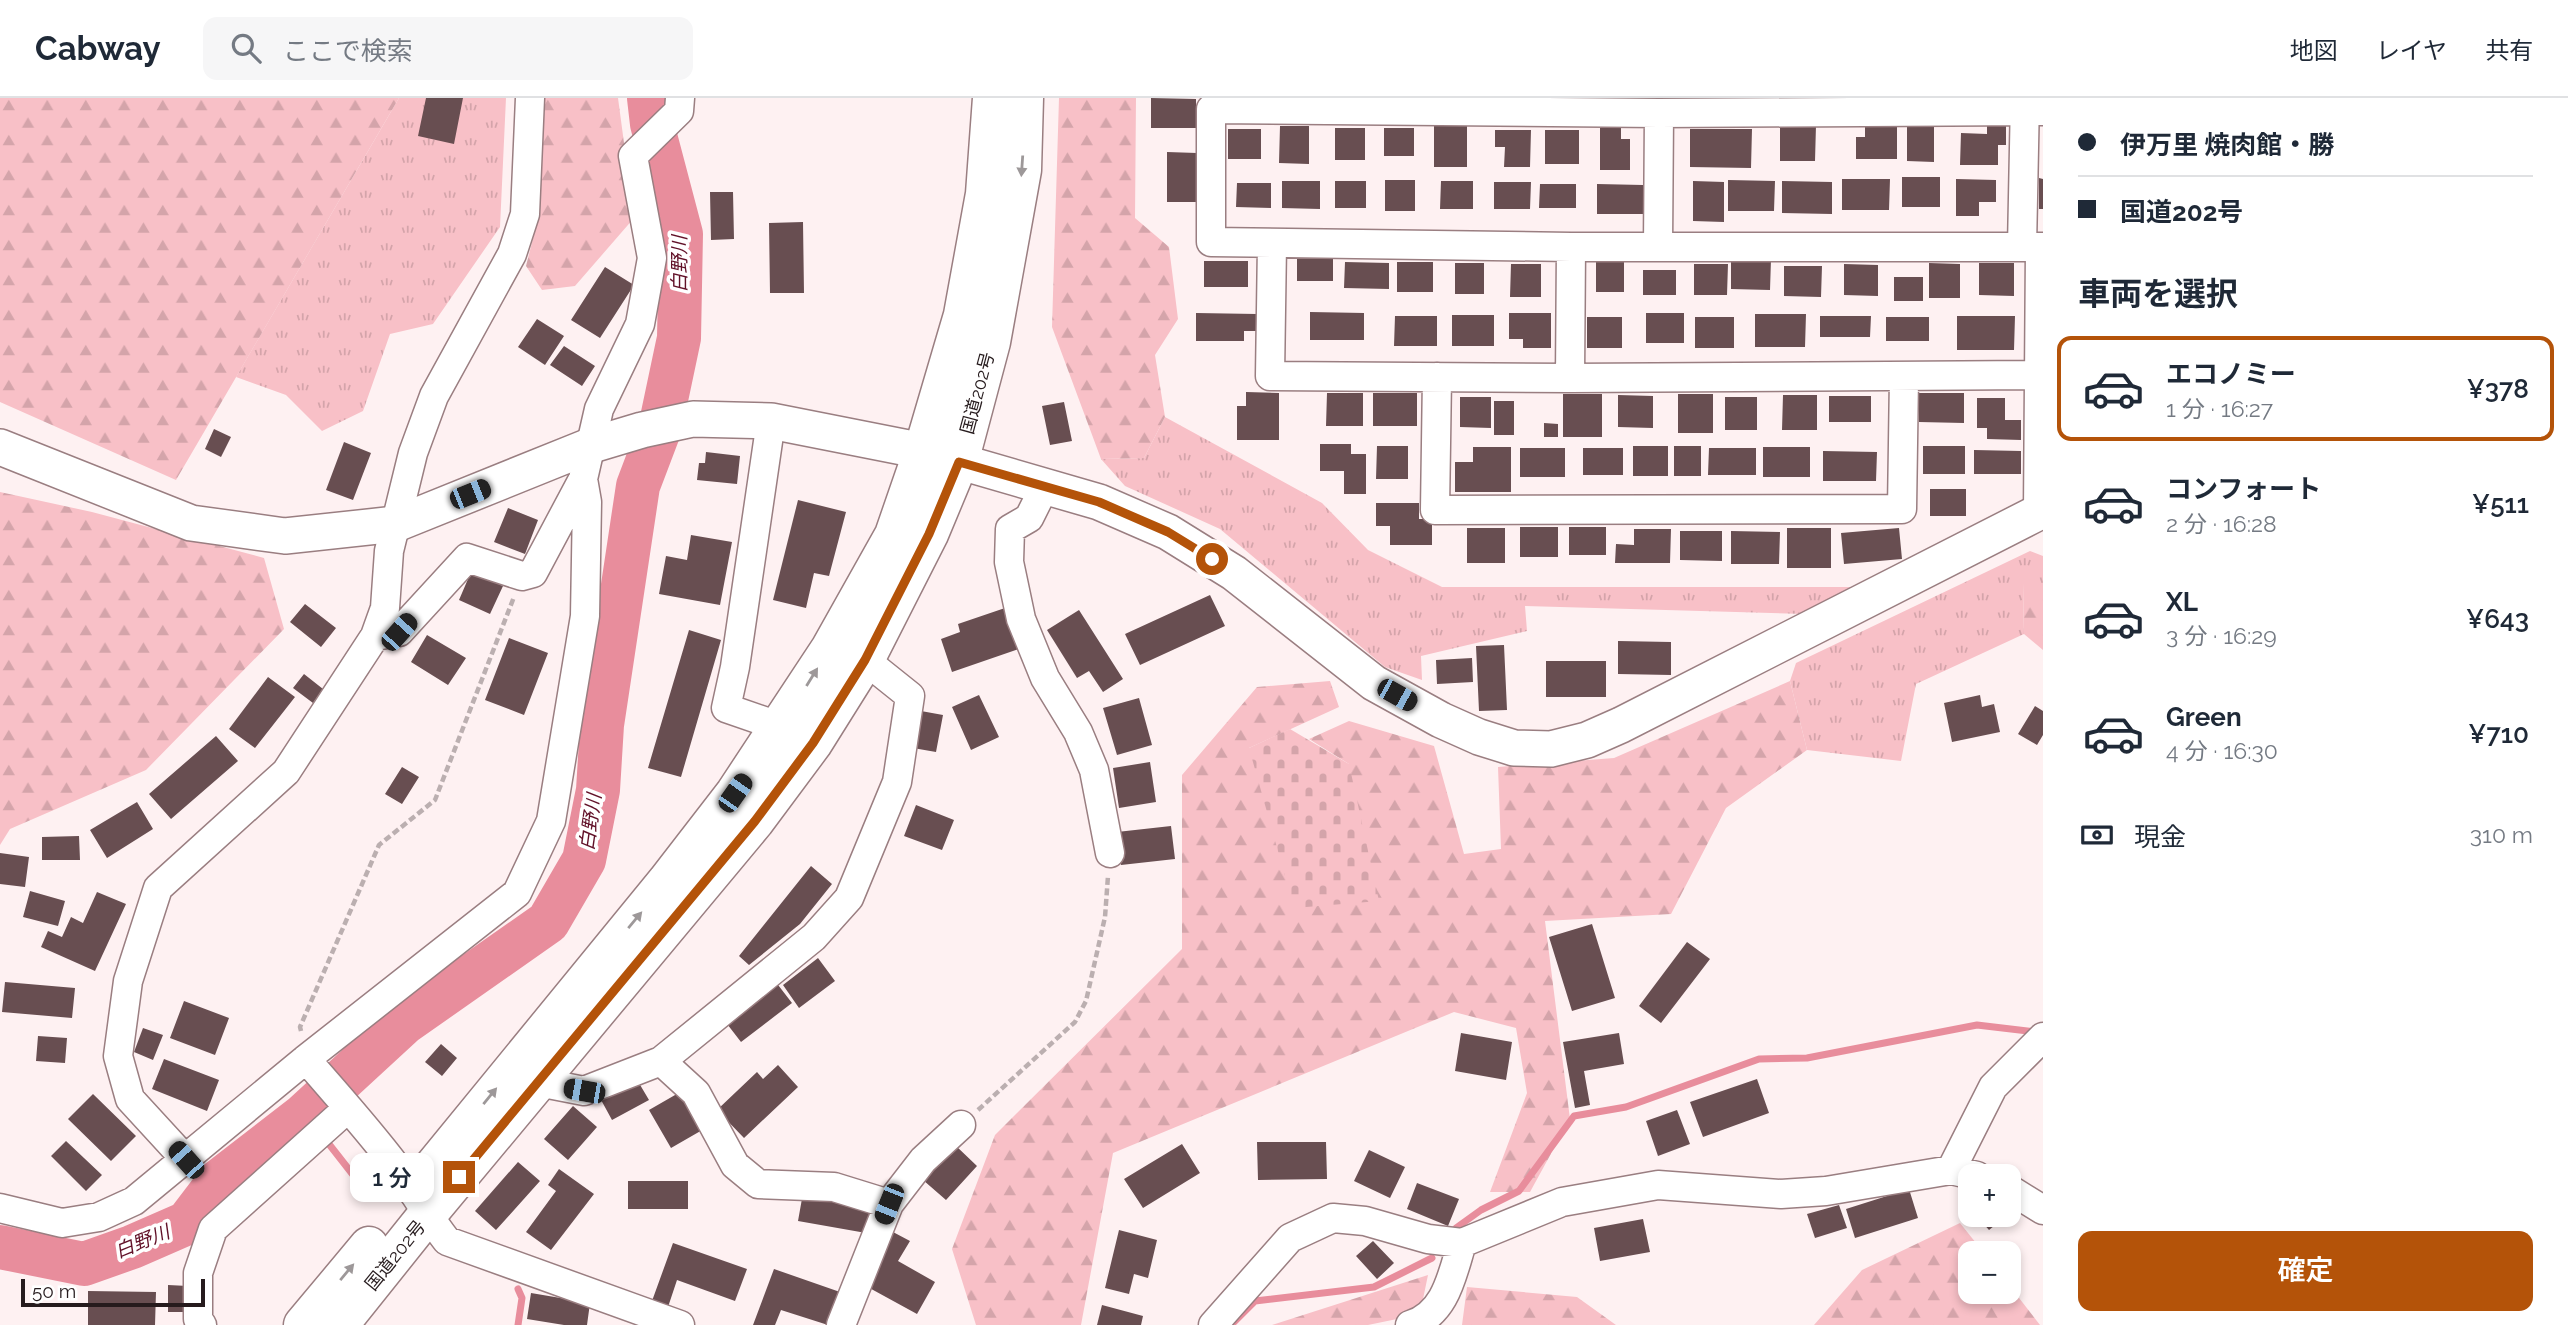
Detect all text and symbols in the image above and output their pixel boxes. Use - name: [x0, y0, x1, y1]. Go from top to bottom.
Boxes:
- search box: [203, 17, 693, 80]
- text: Cabway: [35, 29, 161, 68]
- icon: search: [227, 29, 265, 67]
- text: ここで検索: [283, 36, 413, 66]
- text: 地図: [2290, 36, 2338, 65]
- text: レイヤ: [2376, 36, 2447, 65]
- text: 共有: [2485, 36, 2533, 65]
- text: 伊万里 焼肉館・勝: [2120, 130, 2334, 160]
- one-way arrow: [1016, 155, 1027, 177]
- text: 国道202号: [2120, 197, 2243, 227]
- water label: 白野川: [668, 234, 690, 293]
- text: 車両を選択: [2078, 275, 2238, 312]
- street label: 国道202号: [956, 350, 998, 436]
- icon: car: [2082, 357, 2145, 420]
- text: エコノミー: [2166, 359, 2296, 389]
- text: ¥378: [2467, 374, 2529, 404]
- text: 1 分 · 16:27: [2166, 395, 2273, 422]
- icon: car: [2082, 472, 2145, 535]
- text: コンフォート: [2166, 474, 2321, 504]
- car: [447, 476, 494, 512]
- text: ¥511: [2472, 489, 2529, 519]
- text: 2 分 · 16:28: [2166, 510, 2277, 537]
- route start: [1196, 543, 1228, 575]
- icon: car: [2082, 587, 2145, 650]
- text: XL: [2166, 587, 2198, 617]
- text: ¥643: [2466, 604, 2529, 634]
- car: [378, 609, 421, 655]
- text: 3 分 · 16:29: [2166, 622, 2277, 649]
- one-way arrow: [806, 668, 819, 687]
- car: [1374, 676, 1421, 714]
- icon: car: [2082, 702, 2145, 765]
- text: Green: [2166, 702, 2242, 732]
- text: ¥710: [2468, 719, 2529, 749]
- text: 4 分 · 16:30: [2166, 737, 2278, 764]
- car: [715, 770, 756, 816]
- water label: 白野川: [575, 790, 605, 852]
- icon: cash: [2078, 816, 2116, 854]
- text: 310 m: [2470, 821, 2533, 848]
- text: 現金: [2134, 822, 2186, 852]
- one-way arrow: [627, 912, 642, 929]
- car: [562, 1077, 607, 1105]
- one-way arrow: [483, 1087, 498, 1105]
- car: [165, 1137, 208, 1183]
- callout: 1 分: [350, 1152, 434, 1202]
- route end: [443, 1161, 475, 1193]
- text: 1 分: [372, 1164, 412, 1191]
- map controls: [1958, 1164, 2021, 1304]
- button: +: [1958, 1164, 2021, 1227]
- car: [872, 1181, 907, 1227]
- street label: 国道202号: [360, 1216, 430, 1294]
- water label: 白野川: [111, 1219, 174, 1262]
- button: 確定: [2078, 1231, 2533, 1311]
- button: −: [1958, 1241, 2021, 1304]
- one-way arrow: [339, 1264, 354, 1281]
- scale bar: [21, 1276, 205, 1308]
- text: 50 m: [32, 1280, 76, 1302]

